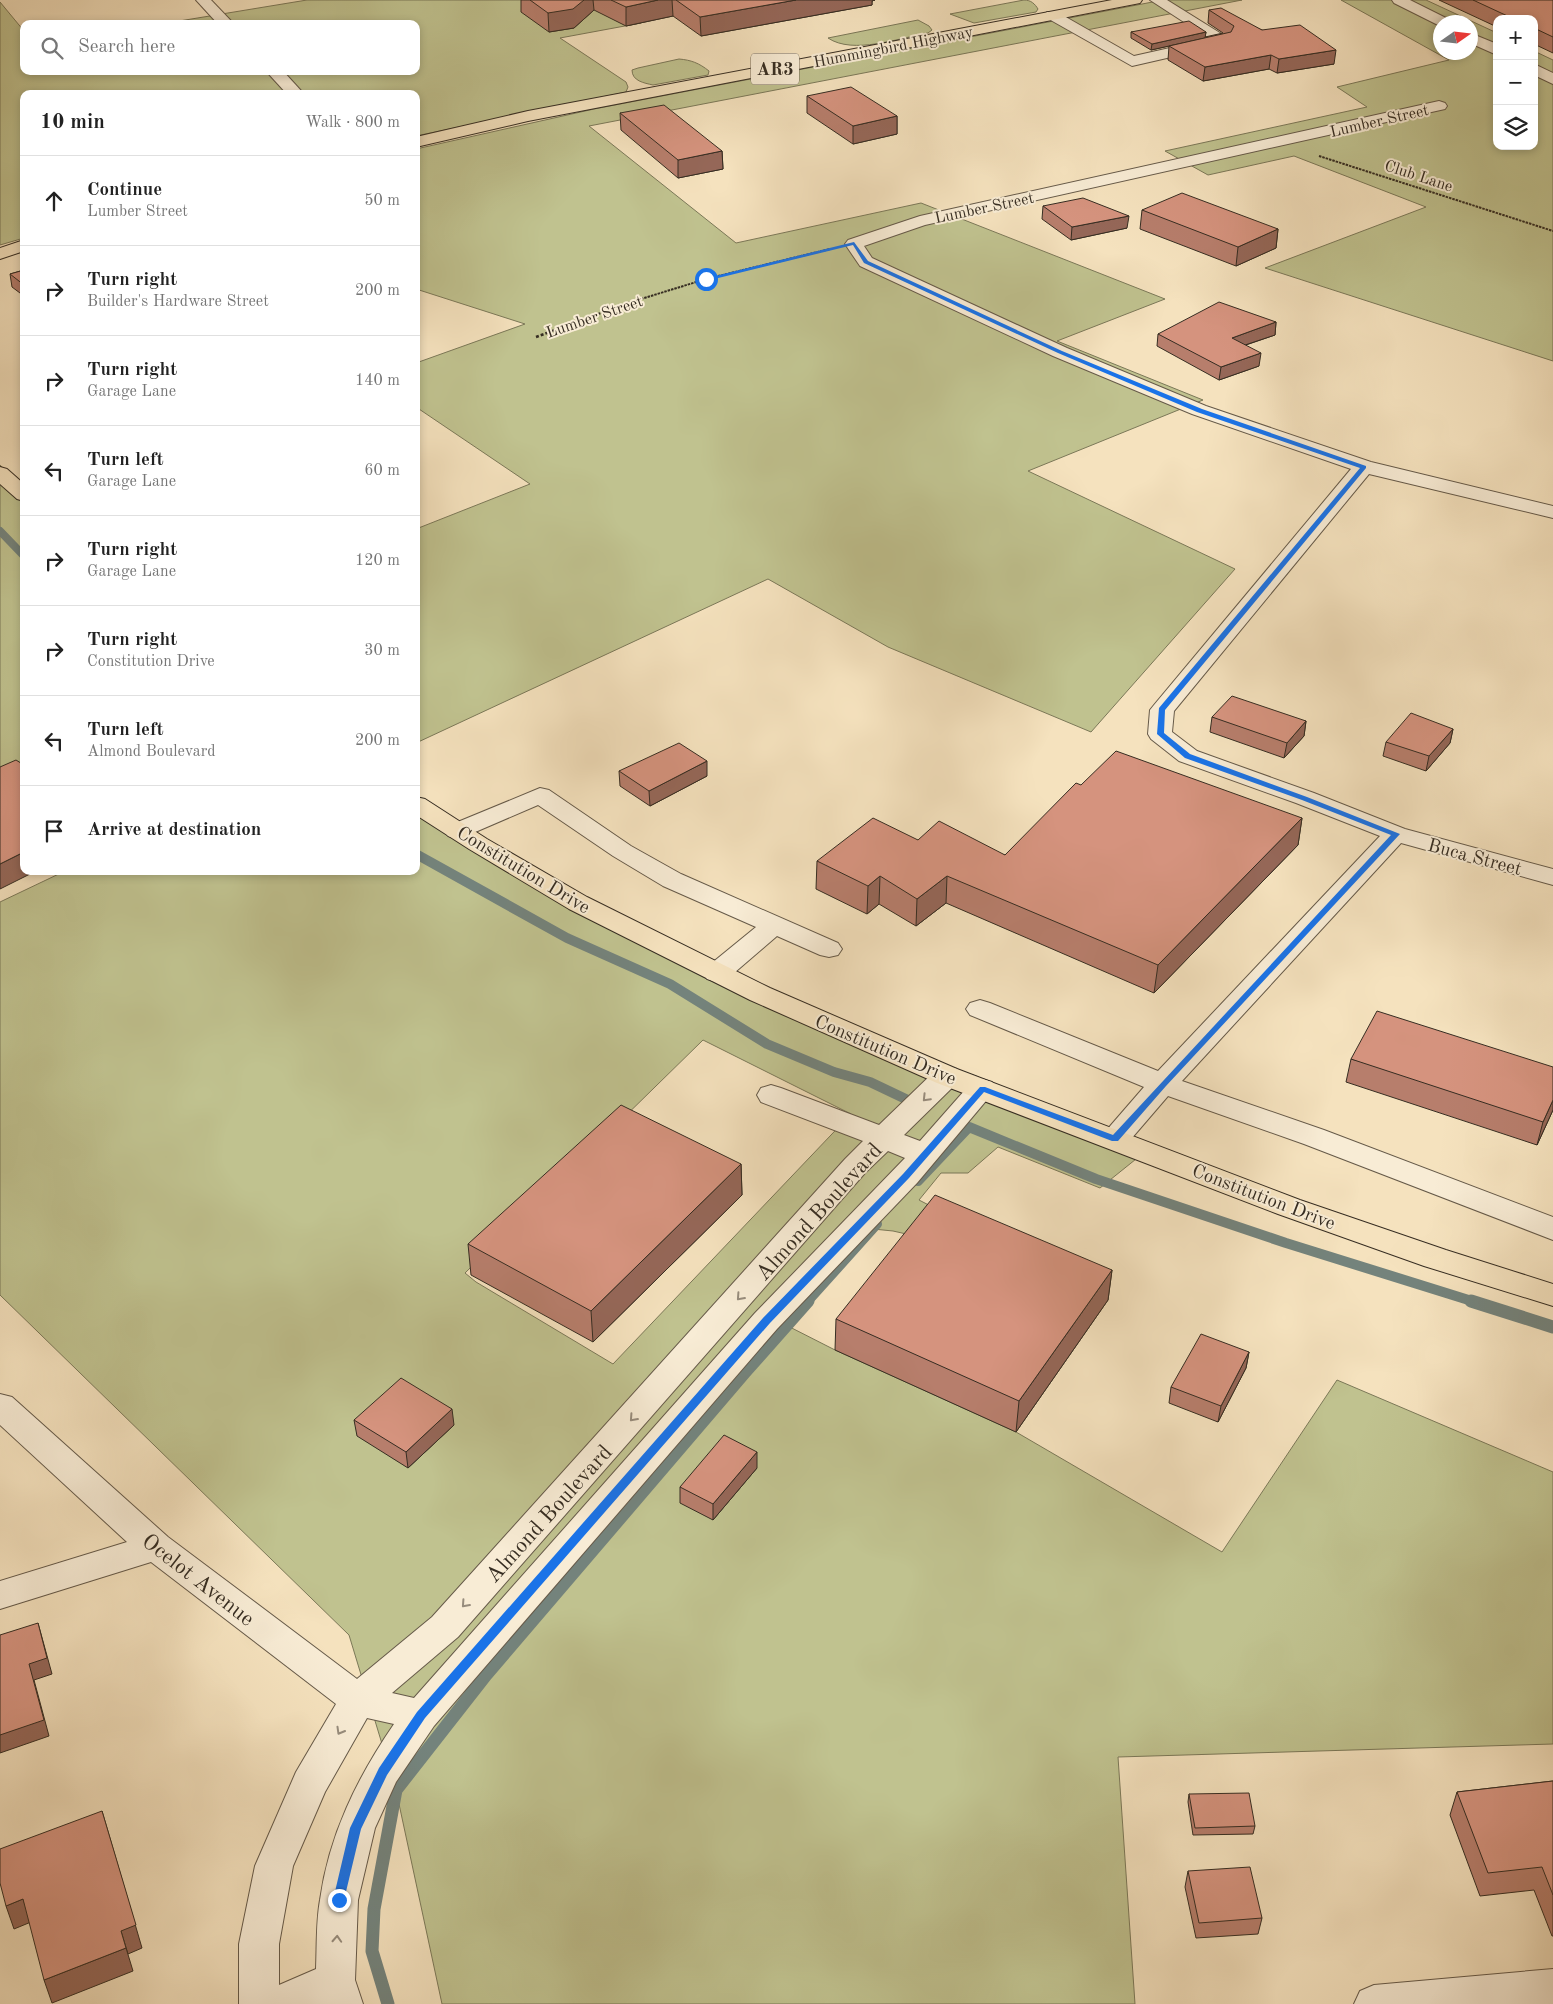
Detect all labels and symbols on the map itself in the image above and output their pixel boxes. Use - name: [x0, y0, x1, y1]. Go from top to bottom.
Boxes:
- north arrow: [1433, 15, 1478, 60]
- street label: Hummingbird Highway: [812, 25, 975, 71]
- road number: AR3: [751, 54, 799, 85]
- street label: Lumber Street: [1328, 103, 1431, 141]
- street label: Club Lane: [1382, 158, 1455, 195]
- street label: Lumber Street: [933, 191, 1036, 227]
- route start: [695, 268, 718, 291]
- street label: Lumber Street: [544, 294, 645, 342]
- street label: Constitution Drive: [453, 824, 593, 918]
- street label: Buca Street: [1425, 837, 1523, 880]
- street label: Constitution Drive: [812, 1013, 959, 1090]
- one-way arrow: [923, 1092, 932, 1101]
- street label: Almond Boulevard: [752, 1139, 887, 1285]
- street label: Constitution Drive: [1189, 1162, 1337, 1234]
- one-way arrow: [737, 1291, 746, 1300]
- one-way arrow: [629, 1413, 638, 1422]
- street label: Almond Boulevard: [482, 1441, 617, 1587]
- street label: Ocelot Avenue: [138, 1530, 258, 1631]
- one-way arrow: [462, 1599, 471, 1608]
- one-way arrow: [336, 1726, 346, 1735]
- route end: [328, 1889, 351, 1912]
- one-way arrow: [331, 1935, 342, 1943]

